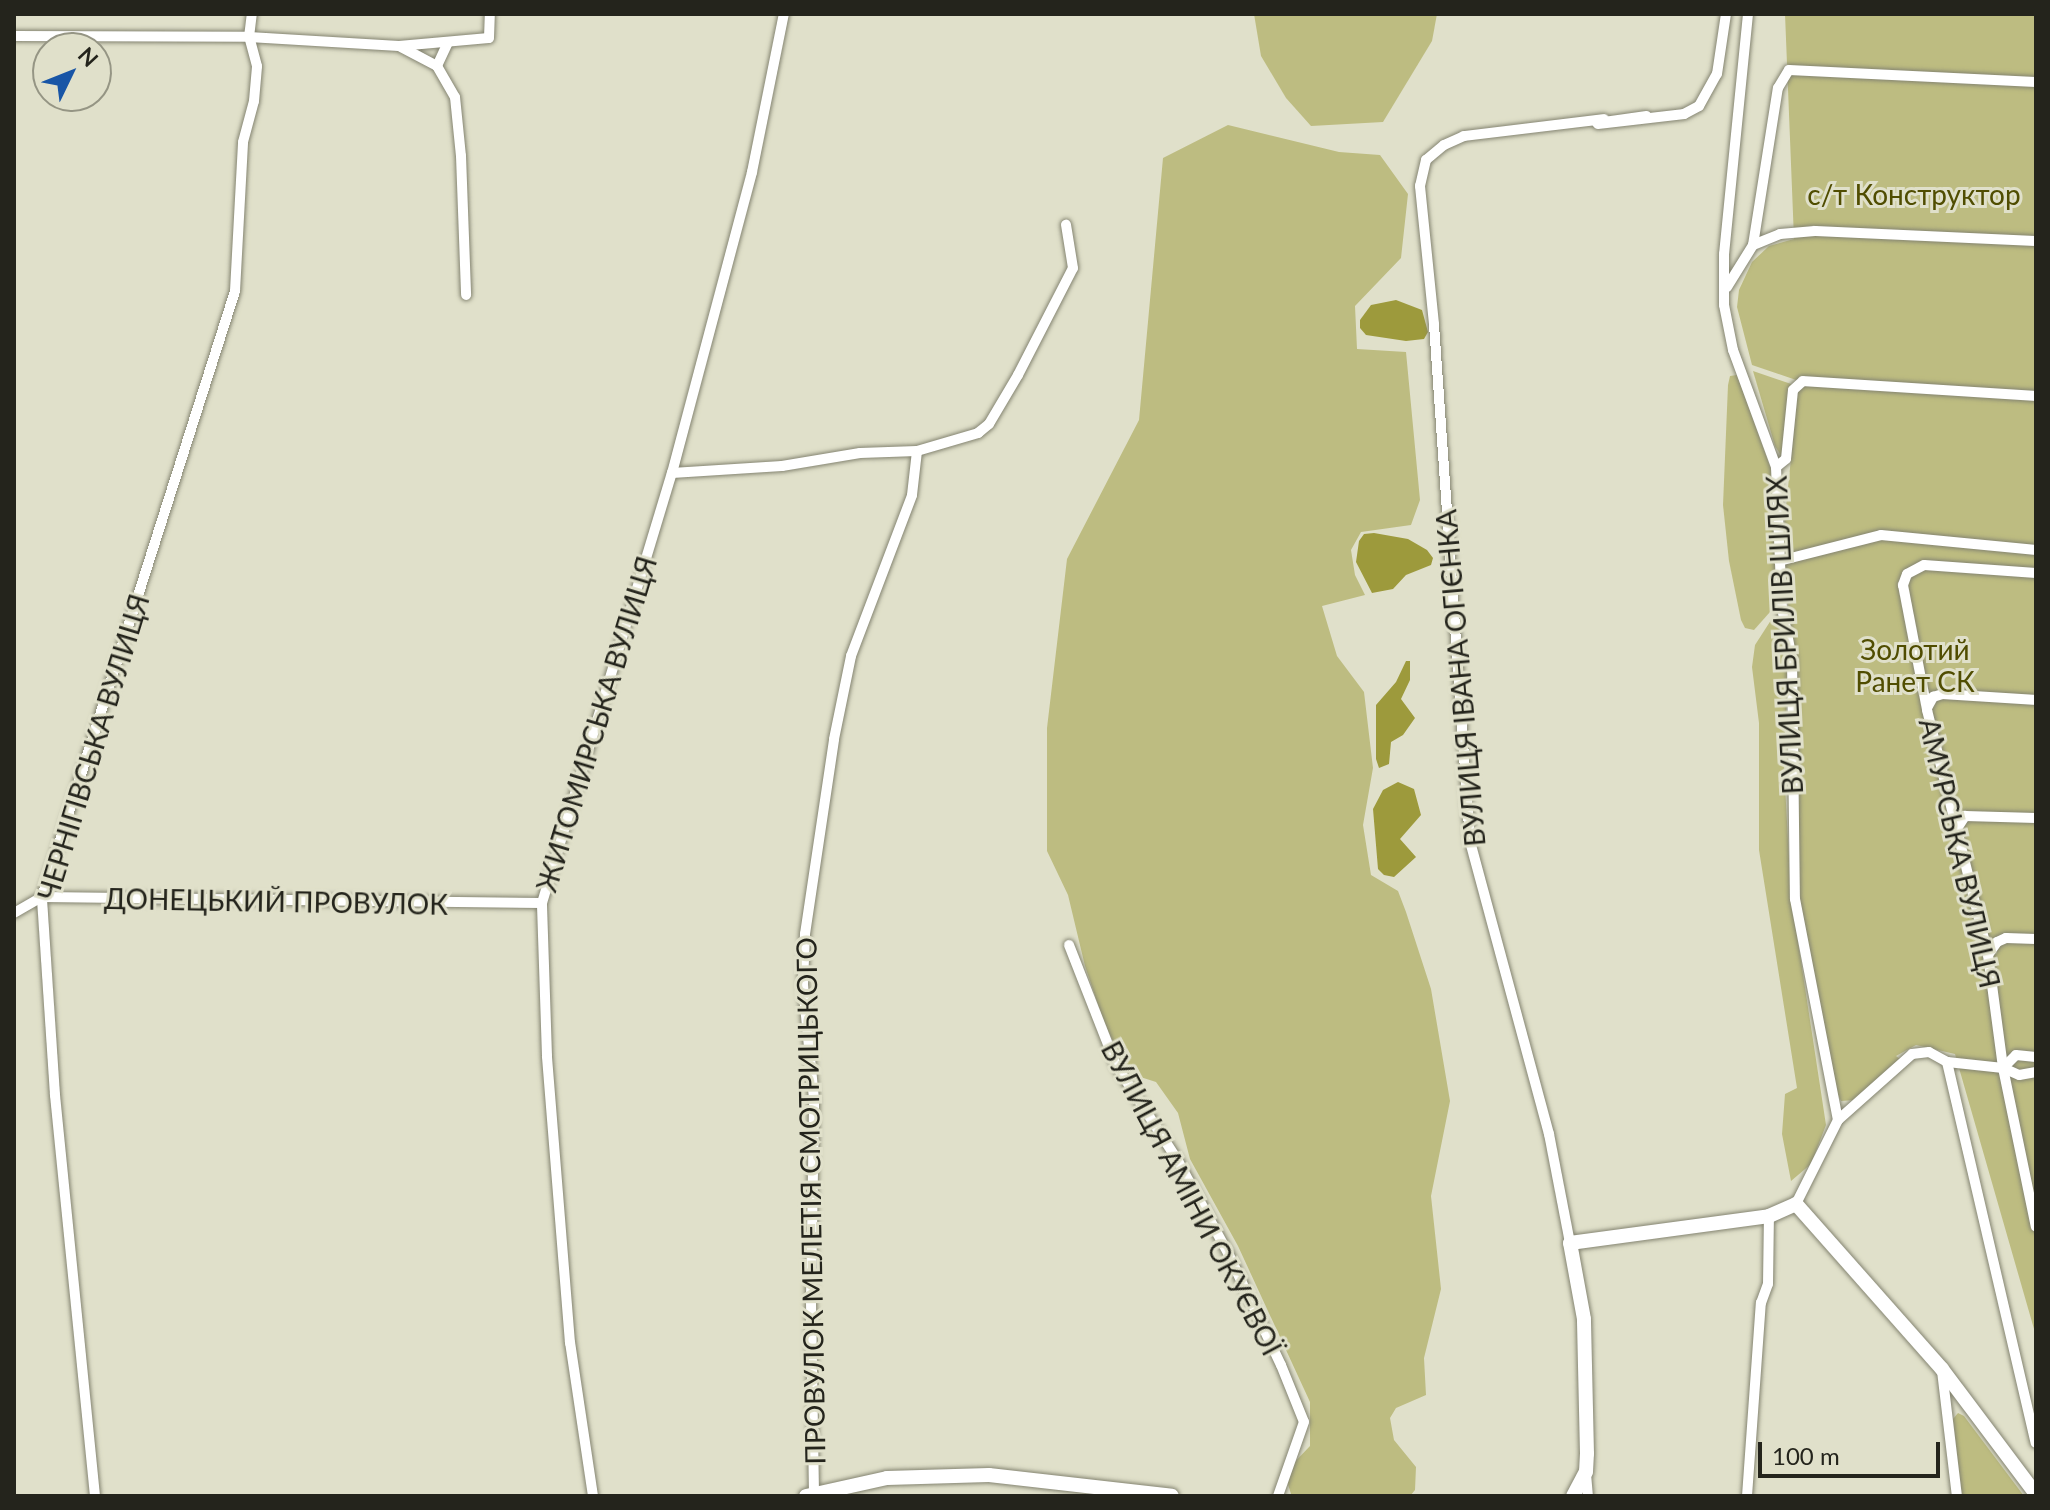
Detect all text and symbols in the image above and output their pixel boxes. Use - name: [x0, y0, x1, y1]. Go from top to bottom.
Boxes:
- north arrow: [32, 32, 112, 112]
- text: N: [73, 41, 104, 72]
- park label: с/т Конструктор: [1807, 177, 2021, 211]
- street label: ВУЛИЦЯ БРИЛІВ ШЛЯХ: [1759, 475, 1809, 795]
- street label: ВУЛИЦЯ ІВАНА ОГІЄНКА: [1429, 508, 1491, 848]
- street label: ЖИТОМИРСЬКА ВУЛИЦЯ: [529, 552, 663, 896]
- street label: ЧЕРНІГІВСЬКА ВУЛИЦЯ: [30, 590, 156, 904]
- park label: Золотий Ранет СК: [1855, 632, 1975, 698]
- street label: АМУРСЬКА ВУЛИЦЯ: [1913, 715, 2007, 991]
- street label: ДОНЕЦЬКИЙ ПРОВУЛОК: [104, 881, 448, 921]
- street label: ПРОВУЛОК МЕЛЕТІЯ СМОТРИЦЬКОГО: [789, 937, 831, 1465]
- street label: ВУЛИЦЯ АМІНИ ОКУЄВОЇ: [1095, 1035, 1289, 1361]
- scale bar: [1762, 1426, 1944, 1476]
- text: 100 m: [1772, 1441, 1840, 1470]

